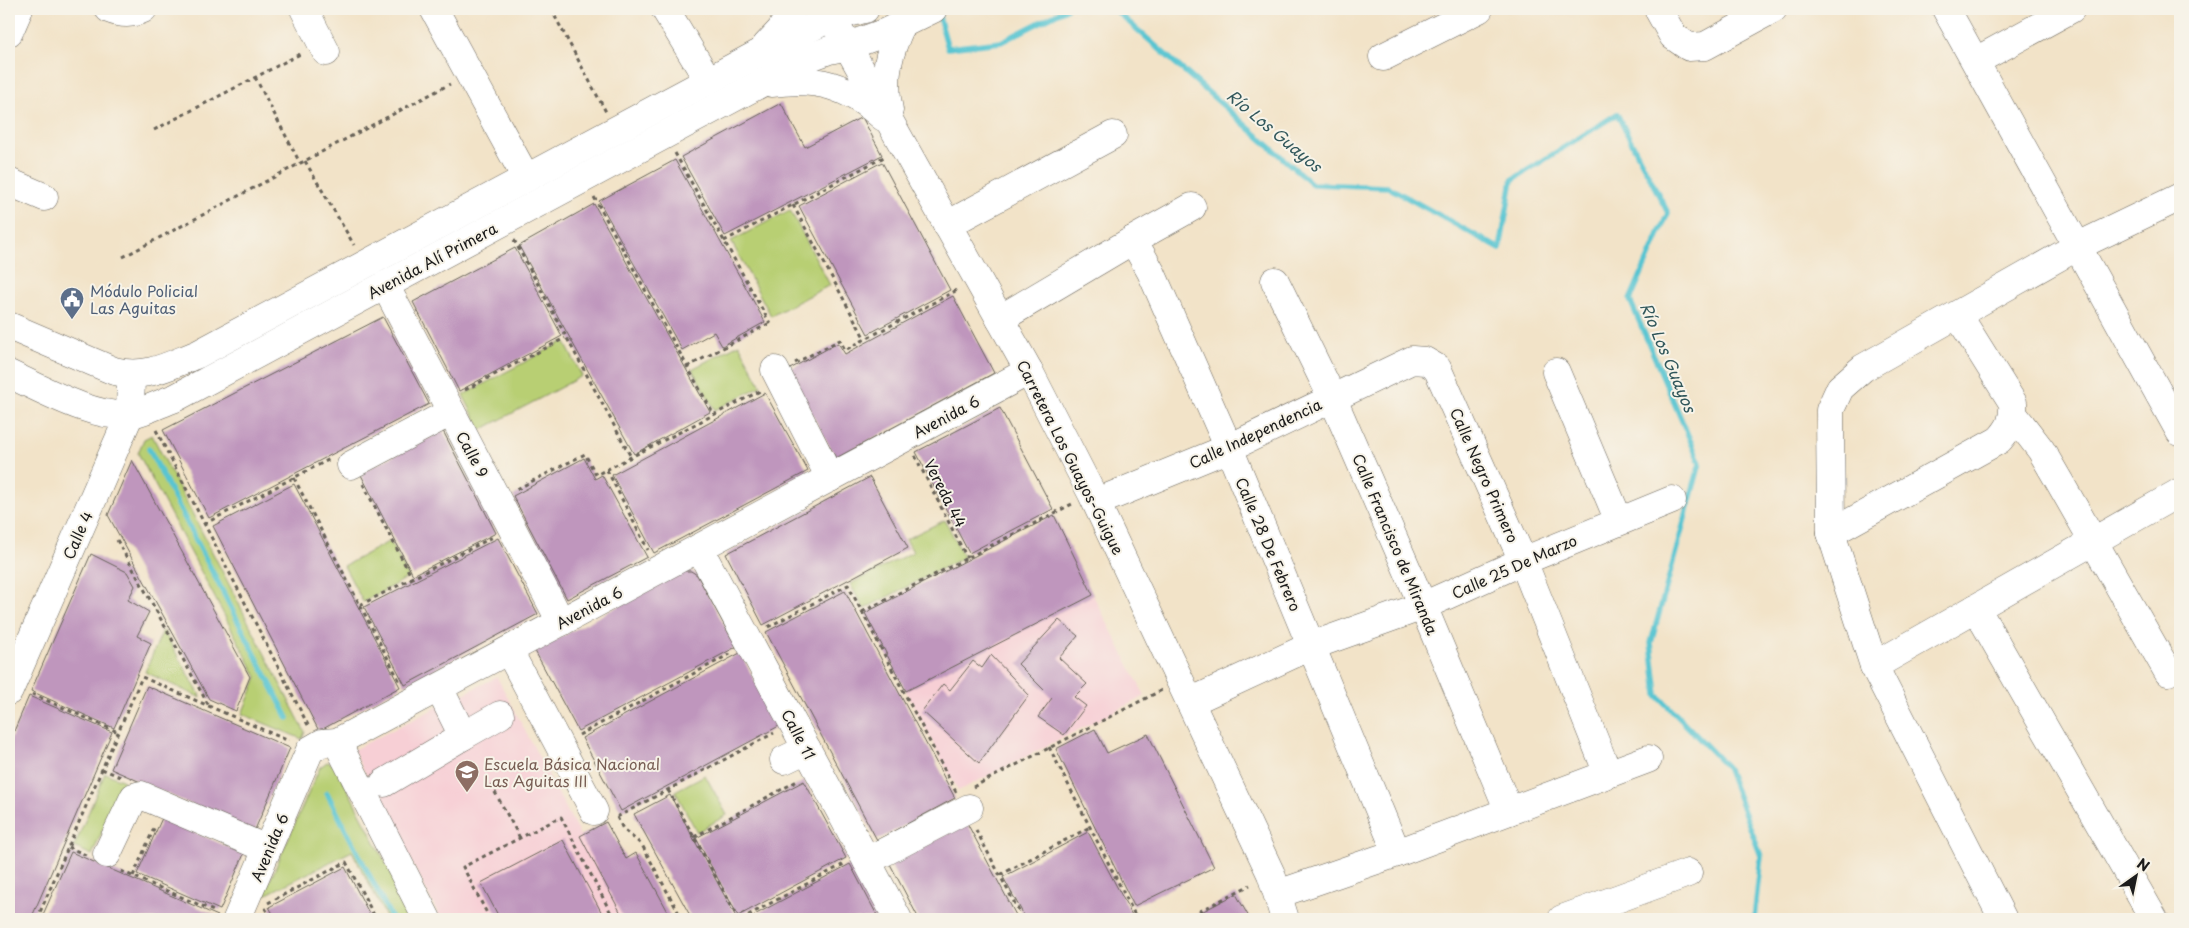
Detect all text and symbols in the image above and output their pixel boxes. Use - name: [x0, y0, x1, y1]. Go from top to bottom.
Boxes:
- water label: Río Los Guayos: [1222, 83, 1329, 178]
- street label: Avenida Alí Primera: [363, 216, 502, 304]
- place label: Módulo Policial Las Aguitas: [90, 279, 198, 319]
- public building icon: Módulo Policial Las Aguitas: [59, 286, 85, 320]
- water label: Río Los Guayos: [1635, 298, 1704, 417]
- street label: Carretera Los Guayos-Guigue: [1012, 355, 1130, 559]
- street label: Avenida 6: [909, 389, 983, 443]
- street label: Calle Independencia: [1185, 392, 1326, 474]
- street label: Calle Negro Primero: [1445, 404, 1525, 546]
- street label: Calle 9: [451, 427, 495, 481]
- street label: Calle Francisco de Miranda: [1347, 450, 1445, 638]
- street label: Vereda 44: [919, 455, 973, 531]
- street label: Calle 28 De Febrero: [1230, 473, 1308, 615]
- street label: Calle 4: [56, 507, 98, 563]
- street label: Calle 25 De Marzo: [1448, 528, 1580, 604]
- street label: Avenida 6: [552, 580, 626, 634]
- street label: Calle 11: [776, 705, 822, 763]
- place label: Escuela Básica Nacional Las Aguitas III: [484, 752, 660, 792]
- school or university icon: Escuela Básica Nacional Las Aguitas III: [454, 759, 480, 793]
- street label: Avenida 6: [244, 809, 294, 885]
- north arrow: [2112, 850, 2162, 900]
- text: N: [2133, 853, 2154, 877]

